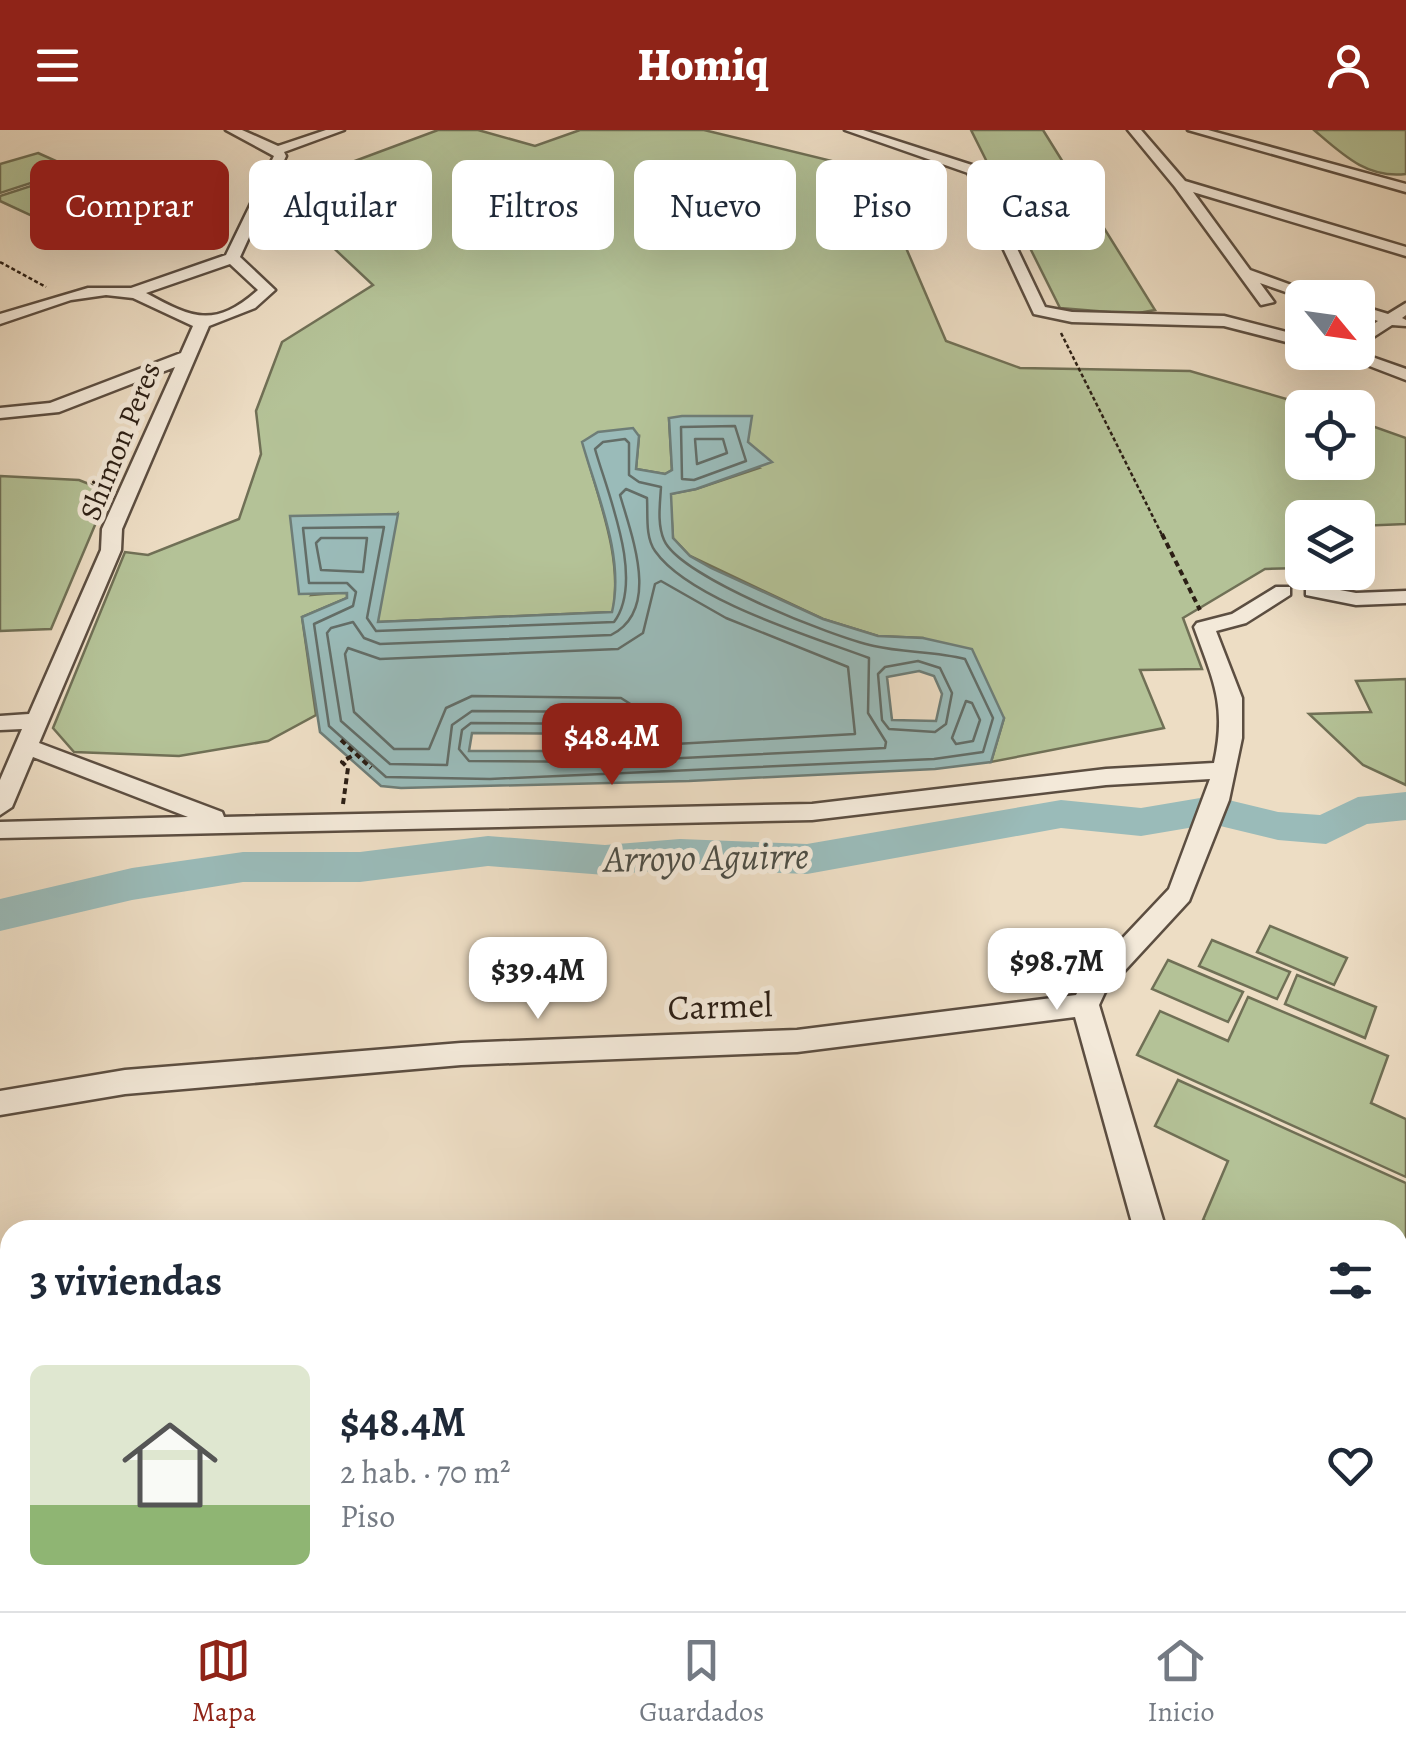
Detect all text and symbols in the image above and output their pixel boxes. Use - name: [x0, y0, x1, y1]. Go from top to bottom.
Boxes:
- text: Homiq: [638, 34, 768, 96]
- icon: menu: [30, 38, 85, 93]
- icon: person: [1321, 38, 1376, 93]
- chip: Comprar: [30, 160, 229, 250]
- chip: Alquilar: [249, 160, 432, 250]
- chip: Filtros: [452, 160, 614, 250]
- chip: Nuevo: [634, 160, 796, 250]
- chip: Piso: [816, 160, 947, 250]
- chip: Casa: [967, 160, 1105, 250]
- north arrow: [1285, 280, 1375, 370]
- map controls: [1285, 280, 1375, 590]
- street label: Shimon Peres: [70, 356, 170, 526]
- button: locate: [1285, 390, 1375, 480]
- button: layers: [1285, 500, 1375, 590]
- pin: $48.4M: [531, 703, 693, 788]
- text: $48.4M: [564, 713, 660, 757]
- water label: Arroyo Aguirre: [601, 829, 809, 885]
- pin: $98.7M: [976, 928, 1138, 1013]
- pin: $39.4M: [457, 937, 619, 1022]
- text: $98.7M: [1010, 938, 1104, 982]
- text: $39.4M: [491, 947, 585, 991]
- street label: Carmel: [667, 980, 773, 1032]
- text: 3 viviendas: [30, 1252, 222, 1309]
- icon: filters: [1323, 1253, 1378, 1308]
- text: $48.4M: [340, 1393, 466, 1450]
- icon: home: [110, 1405, 230, 1525]
- icon: heart: [1323, 1438, 1378, 1493]
- text: 2 hab. · 70 m²: [340, 1450, 511, 1494]
- text: Piso: [340, 1494, 395, 1538]
- tab: Mapa: [192, 1633, 256, 1731]
- tab: Guardados: [639, 1633, 764, 1731]
- tab: Inicio: [1148, 1633, 1214, 1731]

